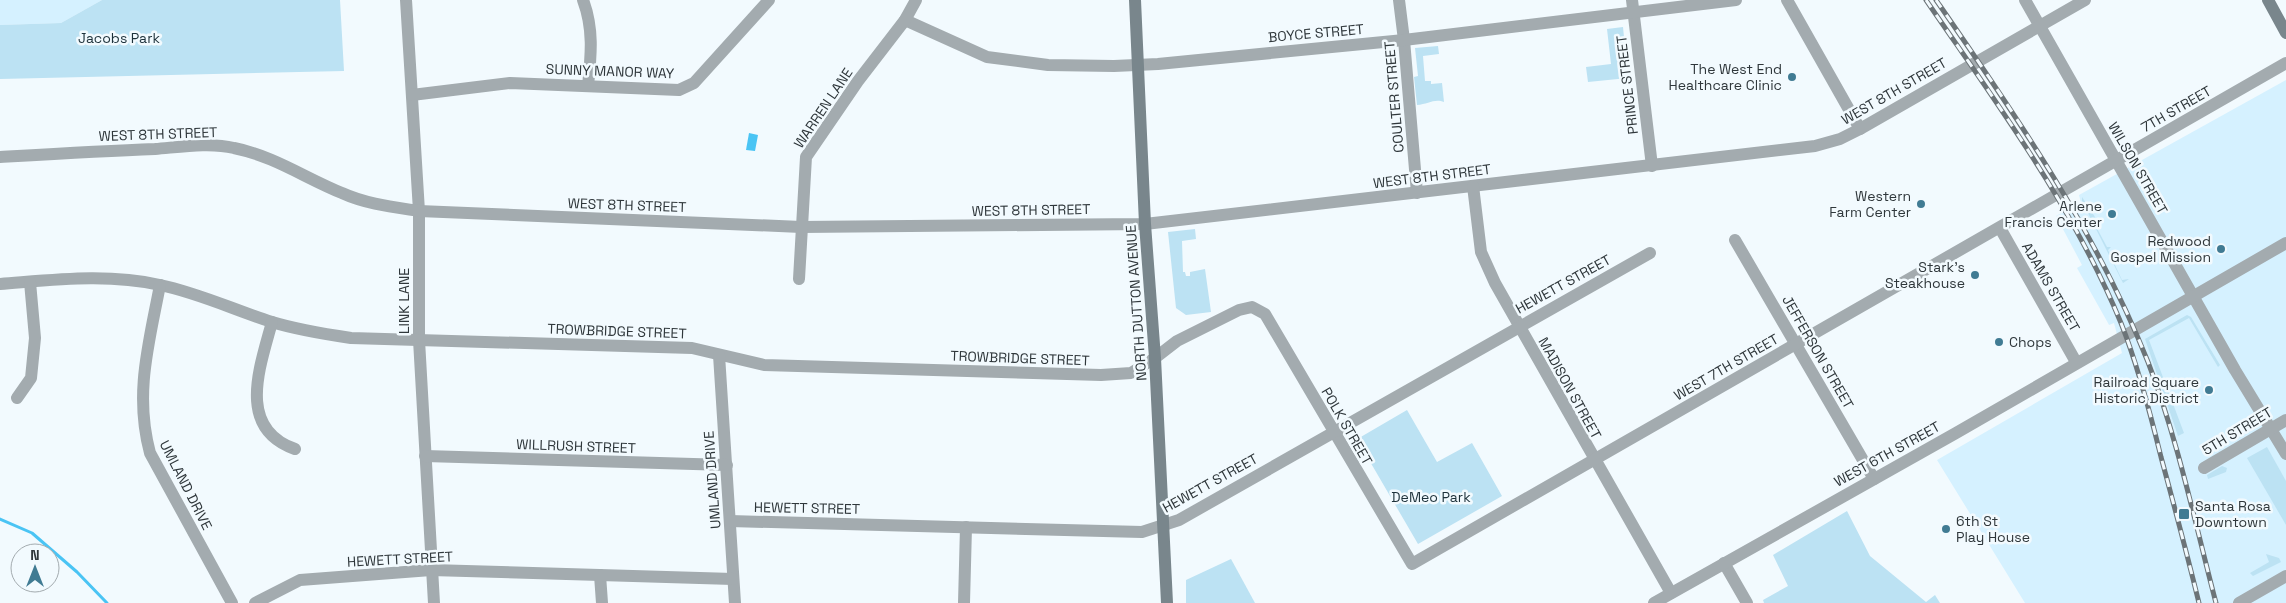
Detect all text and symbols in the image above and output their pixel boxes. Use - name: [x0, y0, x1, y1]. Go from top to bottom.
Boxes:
- street label: BOYCE STREET: [1267, 20, 1365, 46]
- park label: Jacobs Park: [78, 29, 160, 47]
- street label: PRINCE STREET: [1612, 34, 1642, 136]
- street label: COULTER STREET: [1380, 41, 1408, 153]
- street label: WEST 8TH STREET: [1838, 54, 1950, 128]
- street label: SUNNY MANOR WAY: [545, 60, 675, 82]
- place label: The West End Healthcare Clinic: [1668, 60, 1782, 94]
- street label: WARREN LANE: [790, 64, 856, 151]
- marker: The West End Healthcare Clinic: [1786, 71, 1798, 83]
- street label: 7TH STREET: [2138, 82, 2214, 136]
- street label: WILSON STREET: [2104, 119, 2172, 217]
- street label: WEST 8TH STREET: [98, 123, 218, 145]
- street label: WEST 8TH STREET: [1372, 160, 1492, 192]
- place label: Western Farm Center: [1829, 187, 1911, 221]
- street label: WEST 8TH STREET: [567, 194, 687, 216]
- place label: Arlene Francis Center: [2005, 197, 2102, 231]
- marker: Western Farm Center: [1915, 198, 1927, 210]
- street label: WEST 8TH STREET: [971, 200, 1091, 220]
- marker: Arlene Francis Center: [2106, 208, 2118, 220]
- street label: NORTH DUTTON AVENUE: [1122, 224, 1150, 382]
- place label: Redwood Gospel Mission: [2110, 232, 2211, 266]
- street label: ADAMS STREET: [2018, 239, 2084, 335]
- marker: Redwood Gospel Mission: [2215, 243, 2227, 255]
- street label: HEWETT STREET: [1512, 250, 1614, 318]
- place label: Stark's Steakhouse: [1885, 258, 1965, 292]
- street label: LINK LANE: [395, 268, 413, 334]
- marker: Stark's Steakhouse: [1969, 269, 1981, 281]
- street label: JEFFERSON STREET: [1778, 292, 1858, 412]
- street label: TROWBRIDGE STREET: [547, 320, 687, 342]
- street label: WEST 7TH STREET: [1670, 330, 1782, 404]
- place label: Chops: [2009, 333, 2052, 351]
- street label: MADISON STREET: [1535, 334, 1605, 442]
- marker: Chops: [1993, 336, 2005, 348]
- street label: TROWBRIDGE STREET: [950, 347, 1090, 369]
- place label: Railroad Square Historic District: [2094, 373, 2199, 407]
- street label: POLK STREET: [1318, 384, 1376, 468]
- marker: Railroad Square Historic District: [2203, 384, 2215, 396]
- street label: 5TH STREET: [2199, 403, 2275, 459]
- street label: WEST 6TH STREET: [1831, 417, 1943, 491]
- street label: UMLAND DRIVE: [700, 430, 724, 530]
- street label: WILLRUSH STREET: [516, 435, 636, 457]
- street label: UMLAND DRIVE: [156, 437, 216, 533]
- street label: HEWETT STREET: [1159, 449, 1261, 517]
- park label: DeMeo Park: [1391, 488, 1471, 506]
- place label: Santa Rosa Downtown: [2195, 497, 2271, 531]
- street label: HEWETT STREET: [754, 498, 860, 518]
- marker: Santa Rosa Downtown: [2177, 507, 2191, 521]
- place label: 6th St Play House: [1956, 512, 2030, 546]
- marker: 6th St Play House: [1940, 523, 1952, 535]
- north arrow: [10, 543, 60, 593]
- text: N: [30, 546, 40, 564]
- street label: HEWETT STREET: [347, 547, 453, 571]

